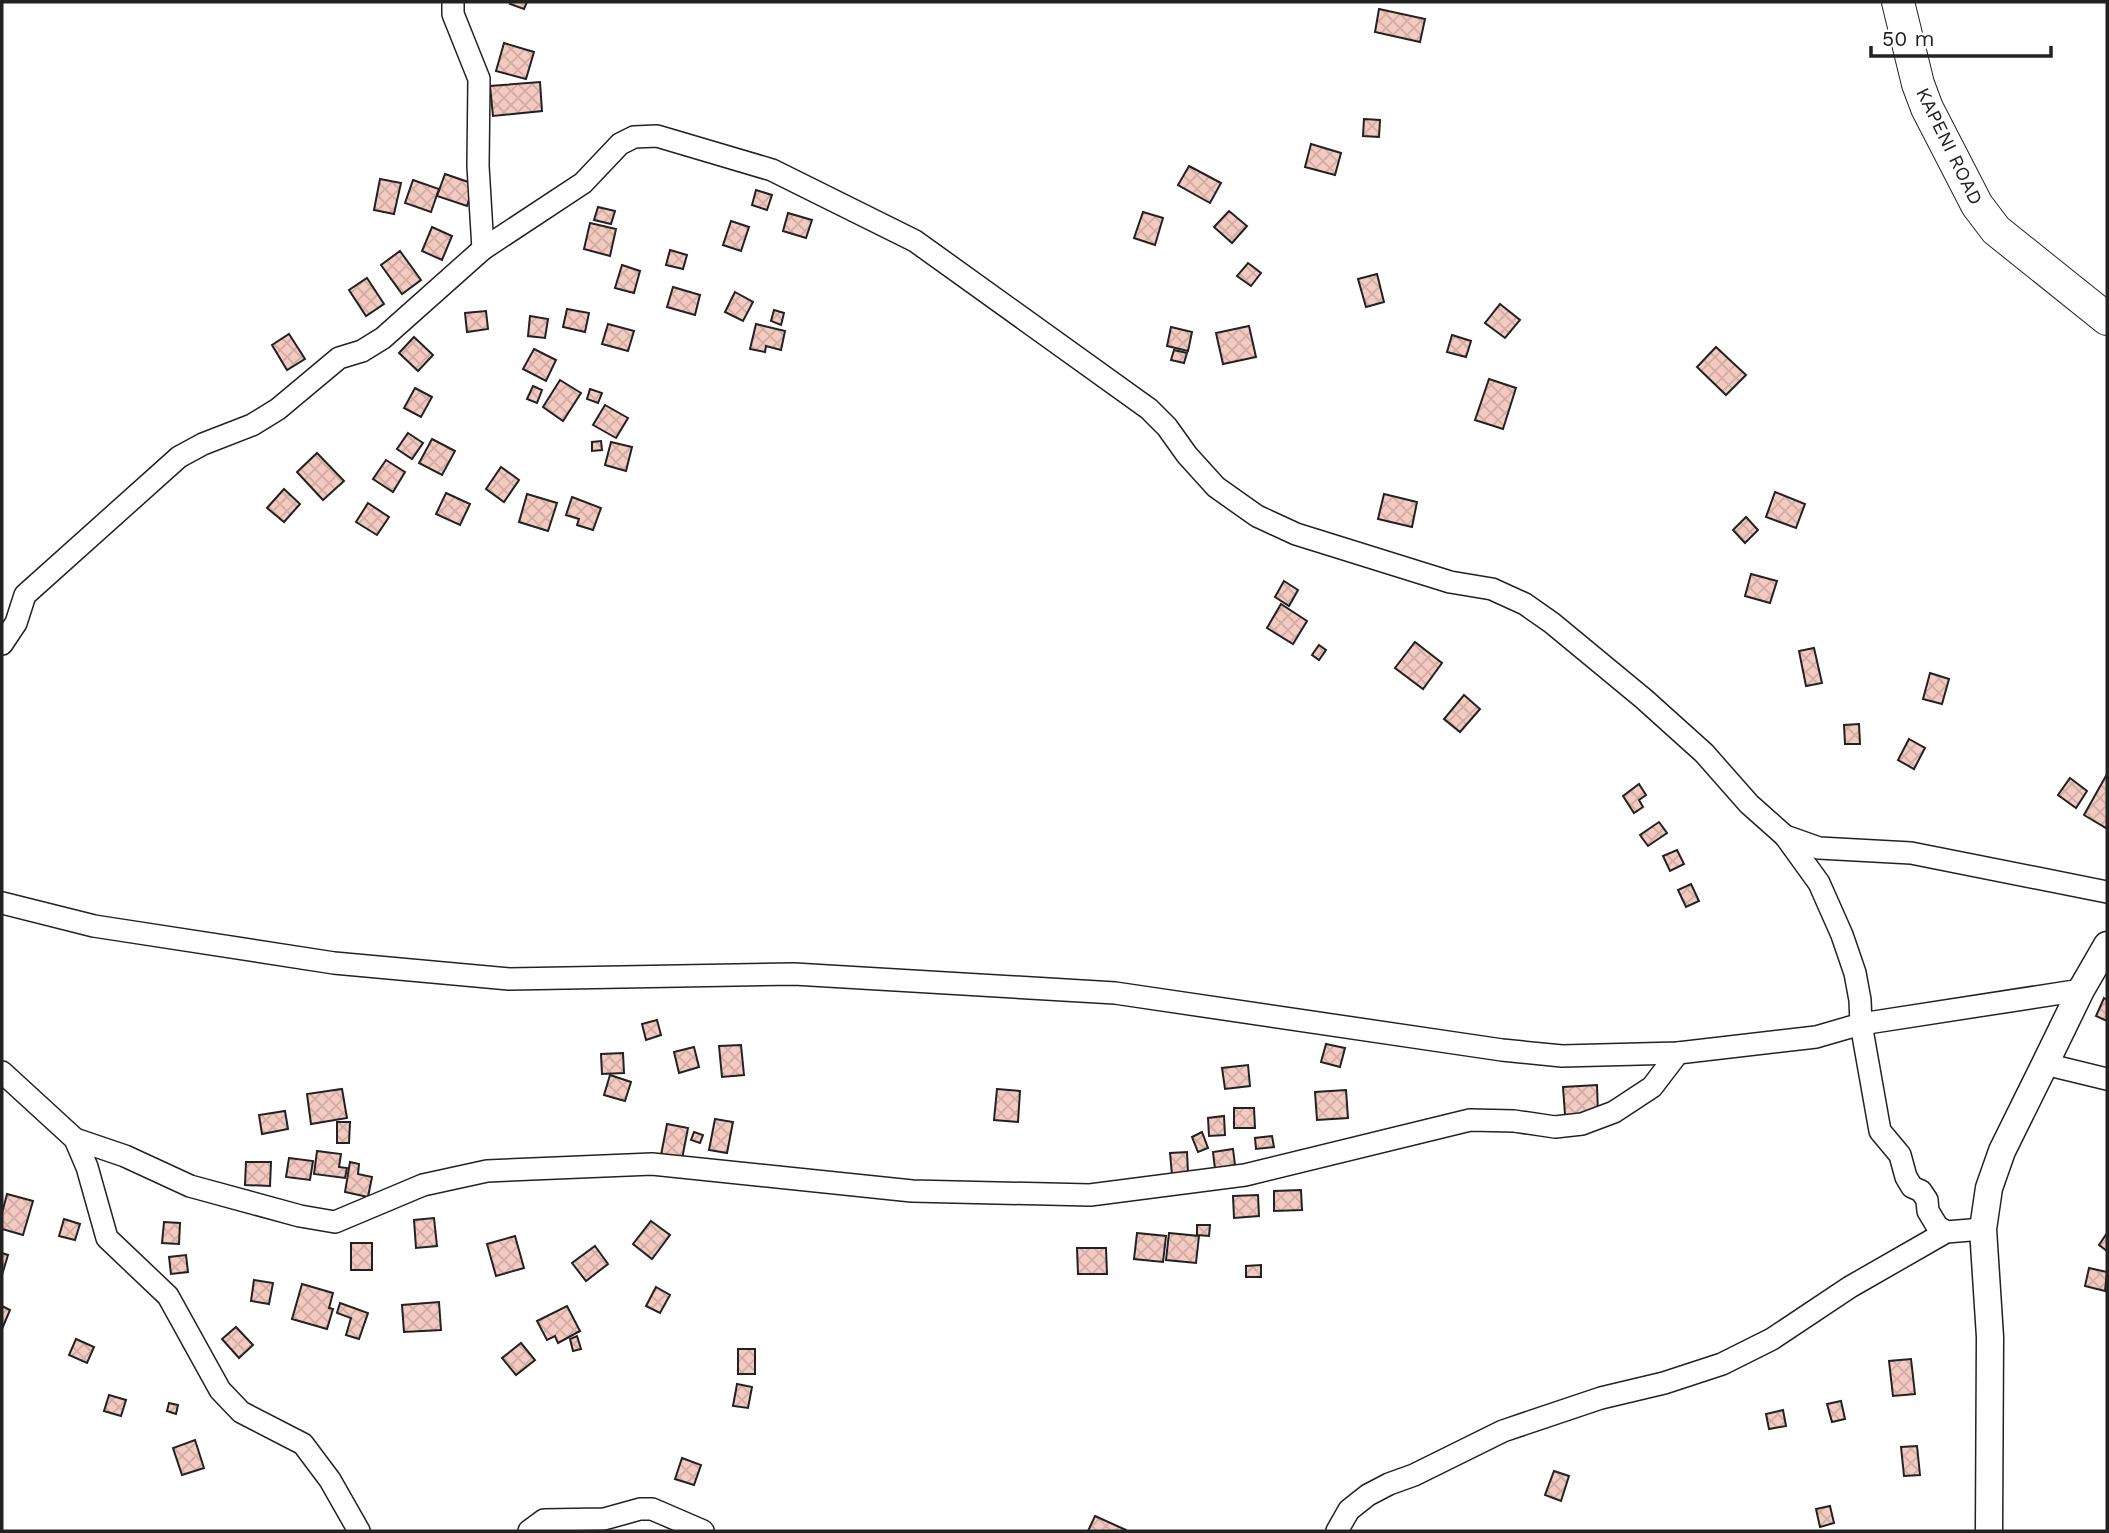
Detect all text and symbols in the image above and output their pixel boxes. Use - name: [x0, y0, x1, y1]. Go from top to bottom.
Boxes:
- scale bar: [1871, 14, 2051, 58]
- text: 50 m: [1882, 26, 1934, 51]
- street label: KAPENI ROAD: [1911, 84, 1988, 208]

